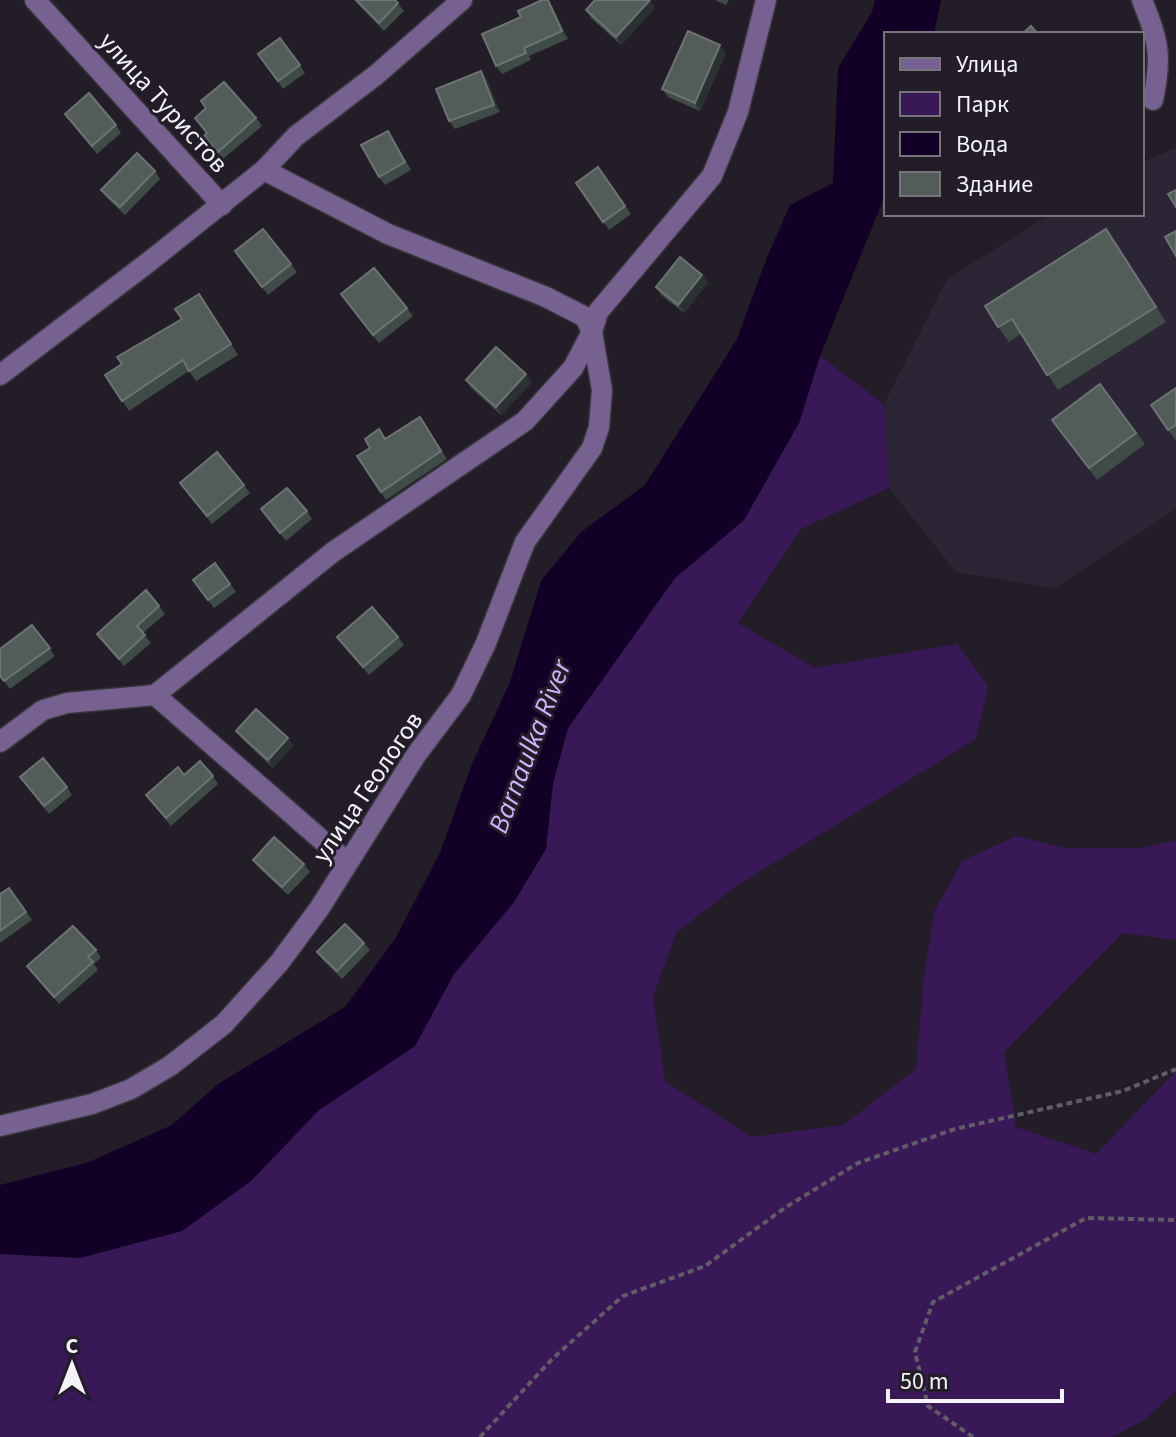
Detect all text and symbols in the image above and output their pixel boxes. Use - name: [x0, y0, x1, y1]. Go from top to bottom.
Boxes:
- street label: улица Туристов: [90, 24, 237, 181]
- legend: [884, 32, 1144, 216]
- text: Улица: [956, 47, 1018, 82]
- text: Парк: [956, 87, 1009, 122]
- text: Вода: [956, 127, 1008, 162]
- text: Здание: [956, 167, 1033, 202]
- water label: Barnaulka River: [478, 653, 582, 839]
- street label: улица Геологов: [303, 704, 432, 870]
- north arrow: [32, 1325, 112, 1405]
- text: С: [66, 1330, 79, 1362]
- scale bar: [888, 1353, 1062, 1403]
- text: 50 m: [900, 1364, 949, 1399]

